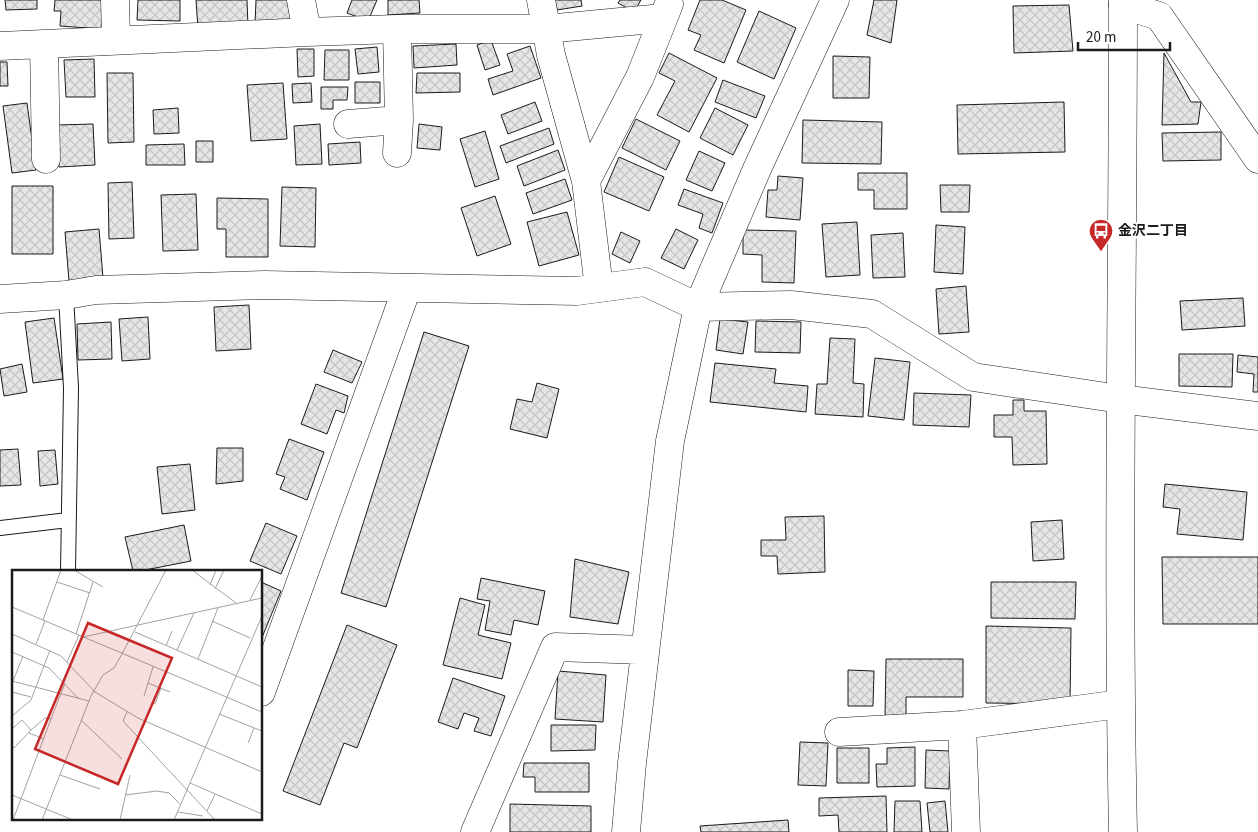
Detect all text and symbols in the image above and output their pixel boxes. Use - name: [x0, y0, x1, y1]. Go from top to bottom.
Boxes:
- scale bar: [1078, 20, 1170, 52]
- text: 20 m: [1086, 27, 1116, 48]
- bus stop icon: 金沢二丁目: [1088, 218, 1114, 252]
- place label: 金沢二丁目: [1118, 221, 1188, 241]
- inset map: [12, 570, 262, 820]

